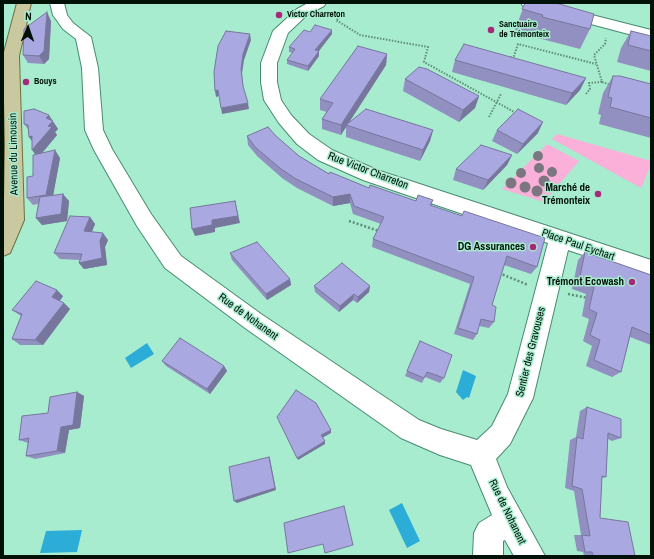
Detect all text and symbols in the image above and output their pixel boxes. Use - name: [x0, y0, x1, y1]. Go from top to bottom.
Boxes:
- north arrow: [8, 8, 48, 48]
- text: N: [25, 9, 32, 23]
- marker: Victor Charreton: [274, 10, 284, 20]
- place label: Victor Charreton: [287, 10, 345, 20]
- place label: Sanctuaire de Trémonteix: [499, 20, 549, 41]
- marker: Sanctuaire de Trémonteix: [486, 25, 496, 35]
- marker: Bouys: [21, 77, 31, 87]
- place label: Bouys: [34, 77, 57, 87]
- street label: Avenue du Limousin: [7, 113, 21, 195]
- street label: Rue Victor Charreton: [326, 150, 410, 192]
- place label: Marché de Trémonteix: [542, 181, 590, 207]
- marker: Marché de Trémonteix: [593, 189, 603, 199]
- street label: Place Paul Eychart: [540, 226, 616, 264]
- place label: DG Assurances: [458, 240, 525, 254]
- marker: DG Assurances: [528, 242, 538, 252]
- place label: Trémont Ecowash: [547, 275, 624, 289]
- marker: Trémont Ecowash: [627, 277, 637, 287]
- street label: Rue de Nohanent: [216, 291, 280, 343]
- street label: Sentier des Gravouses: [513, 306, 549, 398]
- street label: Rue de Nohanent: [486, 477, 528, 547]

